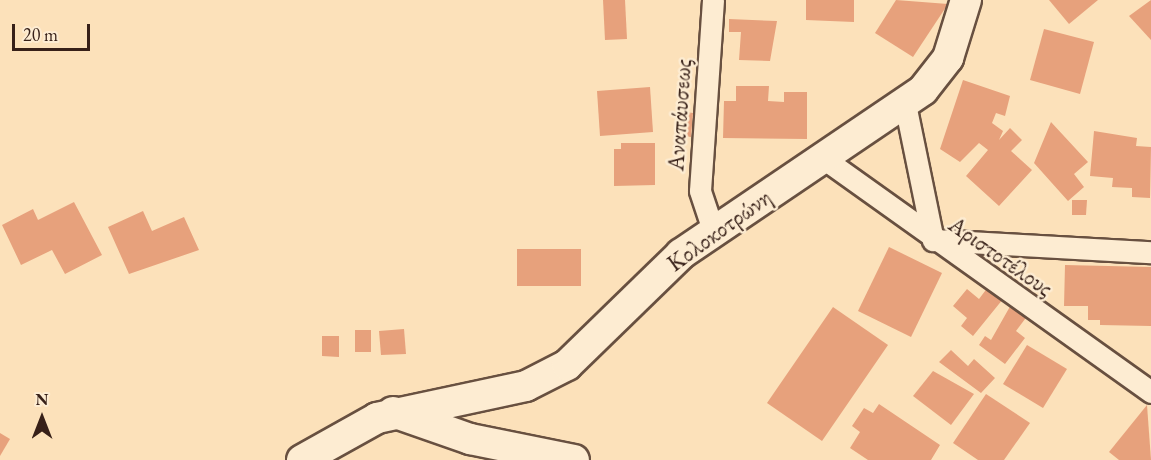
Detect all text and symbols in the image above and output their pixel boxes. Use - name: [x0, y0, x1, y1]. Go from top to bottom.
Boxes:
- scale bar: [15, 12, 93, 50]
- text: 20 m: [23, 23, 58, 46]
- street label: Αναπάυσεως: [661, 58, 697, 172]
- street label: Κολοκοτρώνη: [661, 183, 777, 277]
- street label: Αριστοτέλους: [943, 210, 1059, 302]
- north arrow: [12, 388, 72, 448]
- text: N: [36, 389, 48, 410]

